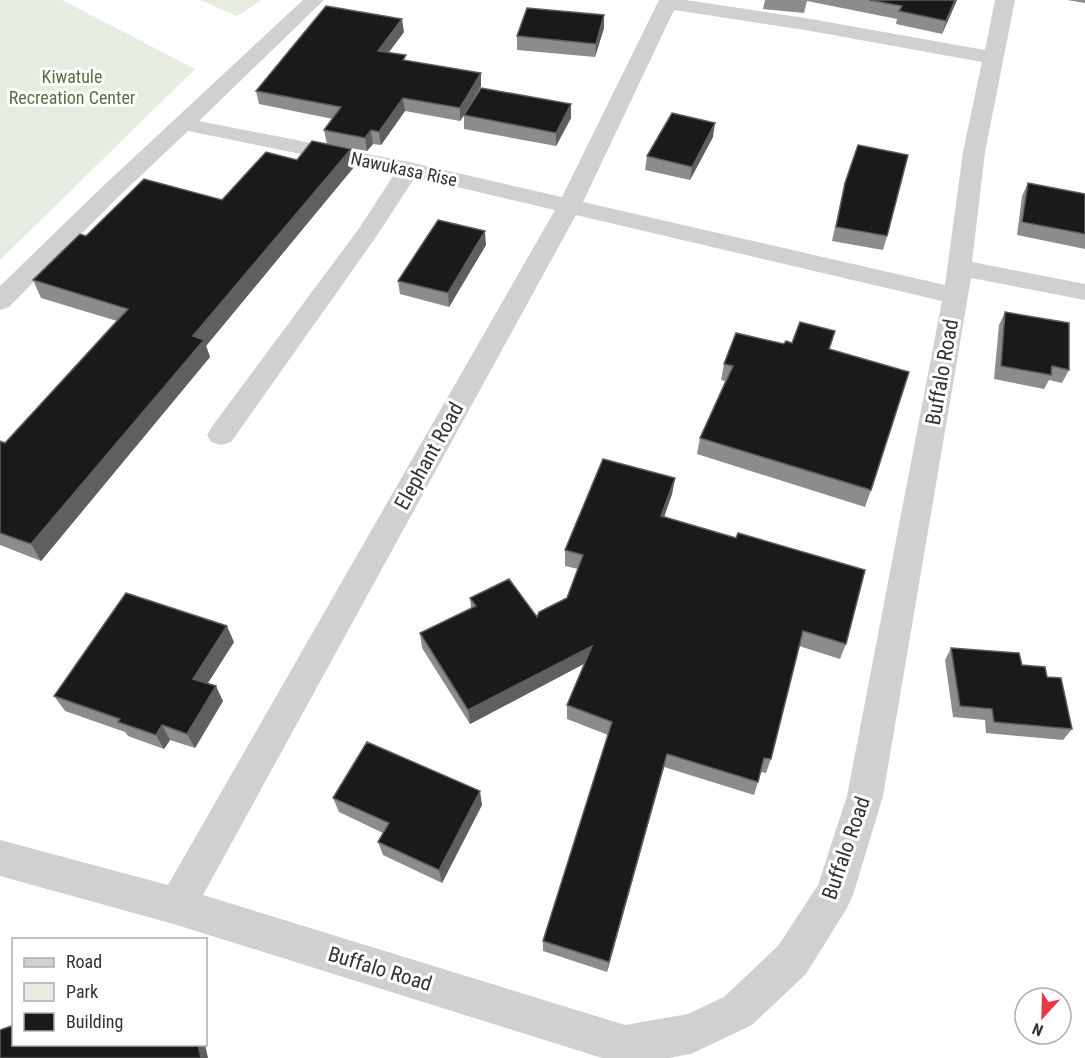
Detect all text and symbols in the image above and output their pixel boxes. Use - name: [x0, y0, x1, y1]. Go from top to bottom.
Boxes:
- park label: Kiwatule Recreation Center: [9, 66, 136, 108]
- street label: Nawukasa Rise: [349, 147, 459, 191]
- street label: Buffalo Road: [921, 317, 963, 427]
- street label: Elephant Road: [390, 398, 468, 514]
- street label: Buffalo Road: [817, 793, 875, 903]
- legend: [12, 938, 207, 1046]
- street label: Buffalo Road: [325, 942, 435, 996]
- text: Road: [66, 951, 102, 972]
- text: Park: [66, 981, 98, 1002]
- north arrow: [1013, 986, 1073, 1046]
- text: Building: [66, 1011, 123, 1032]
- text: N: [1029, 1019, 1046, 1040]

